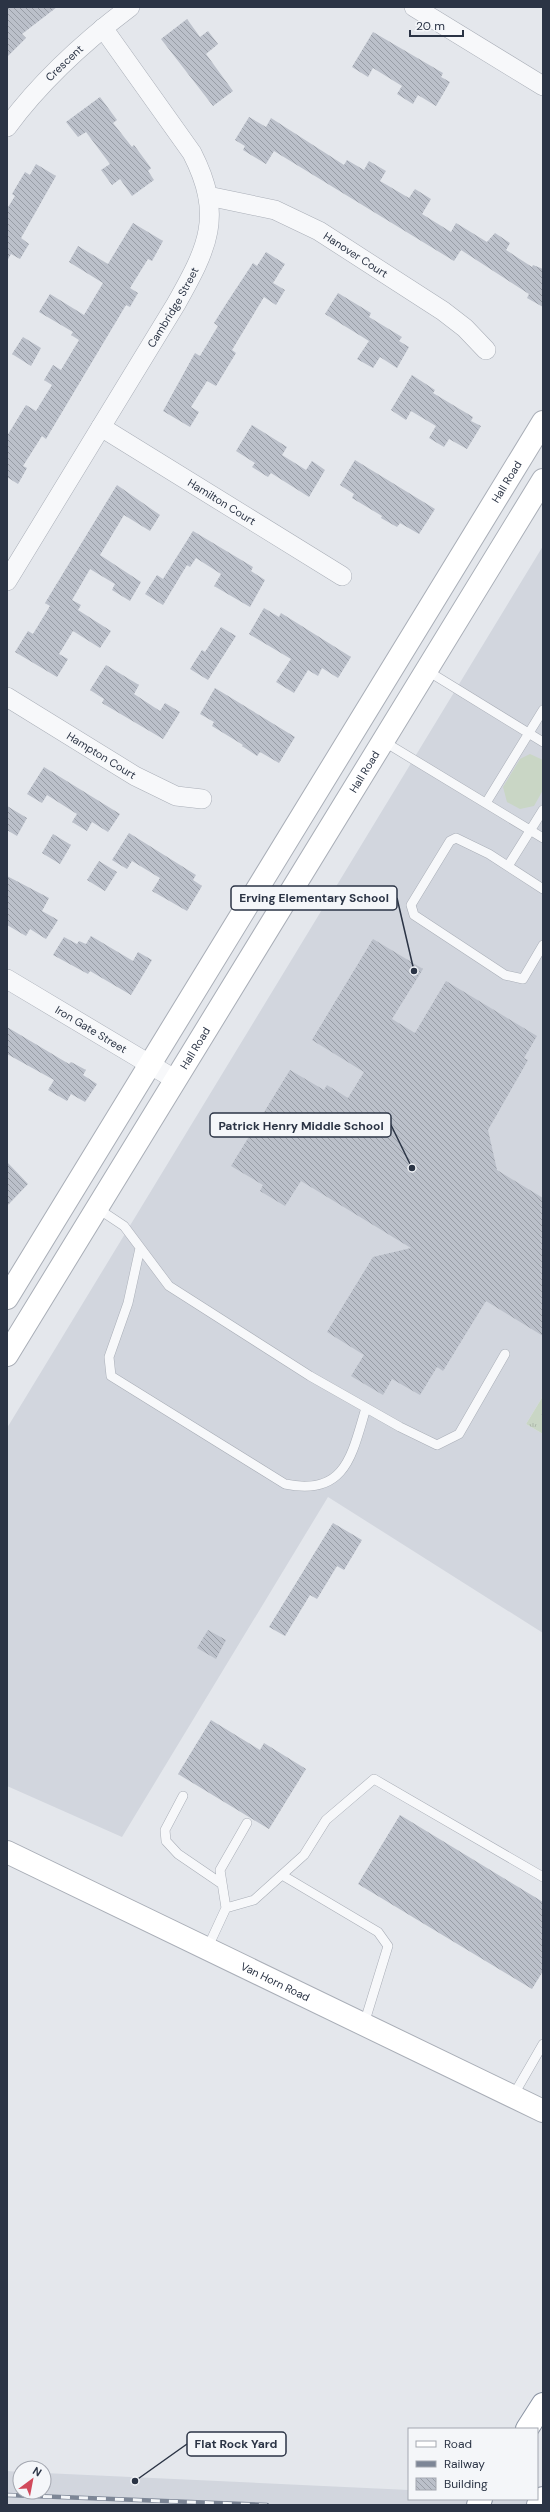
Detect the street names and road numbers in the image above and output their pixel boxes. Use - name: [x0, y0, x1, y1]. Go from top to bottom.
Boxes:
- street label: Crescent: [43, 42, 86, 84]
- street label: Hanover Court: [321, 229, 391, 281]
- street label: Cambridge Street: [144, 265, 202, 350]
- street label: Hall Road: [488, 458, 525, 505]
- street label: Hamilton Court: [185, 475, 258, 528]
- street label: Hampton Court: [64, 729, 139, 782]
- street label: Hall Road: [346, 748, 383, 795]
- street label: Iron Gate Street: [53, 1002, 129, 1056]
- street label: Hall Road: [177, 1024, 213, 1072]
- street label: Van Horn Road: [238, 1959, 312, 2004]

